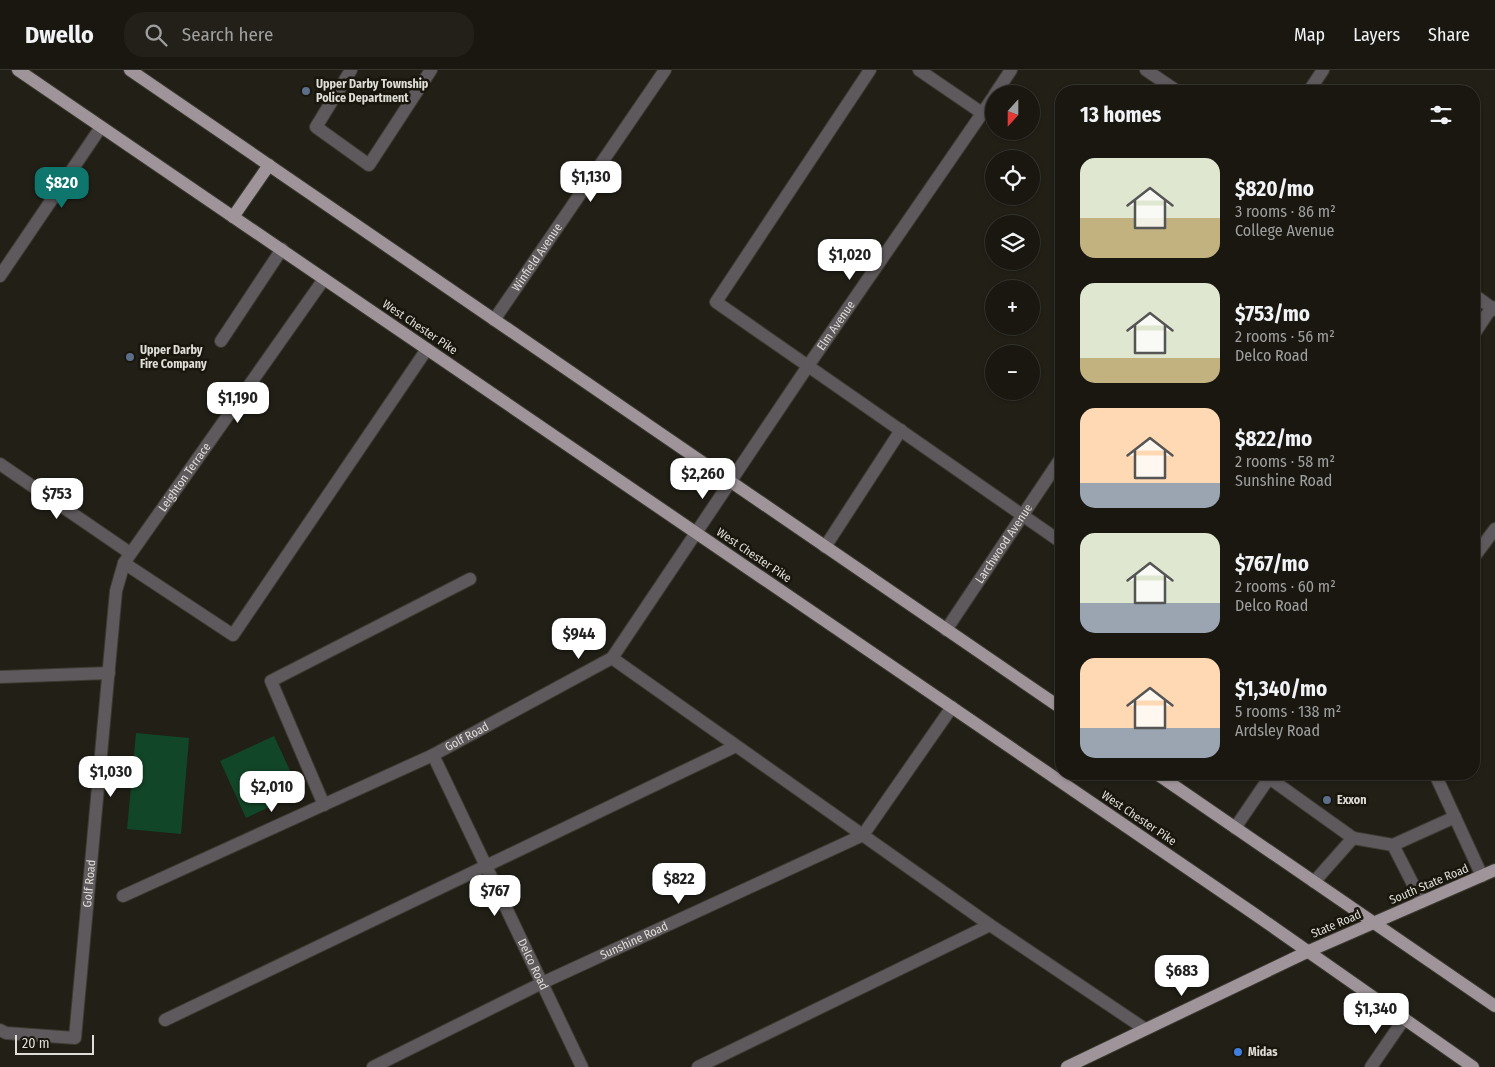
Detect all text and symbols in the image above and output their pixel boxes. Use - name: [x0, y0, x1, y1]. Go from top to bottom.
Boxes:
- search box: [124, 12, 474, 57]
- text: Dwello: [25, 21, 94, 49]
- icon: search: [142, 21, 170, 49]
- text: Search here: [182, 23, 273, 46]
- text: Map: [1294, 24, 1325, 46]
- text: Layers: [1353, 24, 1400, 46]
- text: Share: [1428, 24, 1470, 46]
- place label: Upper Darby Township Police Department: [316, 77, 429, 105]
- marker: Upper Darby Township Police Department: [300, 85, 312, 97]
- north arrow: [985, 85, 1040, 140]
- map controls: [985, 85, 1040, 400]
- icon: filters: [1427, 101, 1455, 129]
- text: 13 homes: [1080, 102, 1161, 128]
- button: locate: [985, 150, 1040, 205]
- pin: $1,130: [550, 160, 632, 203]
- pin: $820: [32, 166, 92, 209]
- text: $1,130: [571, 167, 611, 186]
- text: $820: [46, 173, 78, 192]
- text: $820/mo: [1235, 176, 1314, 202]
- icon: home: [1120, 178, 1180, 238]
- text: 3 rooms · 86 m²: [1235, 202, 1336, 221]
- button: layers: [985, 215, 1040, 270]
- street label: Winfield Avenue: [509, 221, 565, 294]
- text: College Avenue: [1235, 221, 1335, 240]
- pin: $1,020: [809, 238, 891, 281]
- text: $1,020: [829, 245, 871, 264]
- button: +: [985, 280, 1040, 335]
- street label: West Chester Pike: [380, 297, 460, 357]
- street label: Elm Avenue: [814, 298, 858, 353]
- text: $753/mo: [1235, 301, 1310, 327]
- icon: home: [1120, 303, 1180, 363]
- text: 2 rooms · 56 m²: [1235, 327, 1335, 346]
- place label: Upper Darby Fire Company: [140, 343, 207, 371]
- button: −: [985, 345, 1040, 400]
- text: Delco Road: [1235, 346, 1308, 365]
- marker: Upper Darby Fire Company: [124, 351, 136, 363]
- pin: $1,190: [197, 382, 279, 424]
- text: $1,190: [218, 388, 258, 407]
- text: $822/mo: [1235, 426, 1312, 452]
- icon: home: [1120, 428, 1180, 488]
- street label: Leighton Terrace: [156, 440, 214, 514]
- text: 2 rooms · 58 m²: [1235, 452, 1335, 471]
- pin: $2,260: [662, 458, 744, 500]
- text: $2,260: [681, 464, 725, 483]
- text: Sunshine Road: [1235, 471, 1332, 490]
- pin: $753: [27, 478, 87, 520]
- text: $753: [42, 484, 72, 503]
- street label: Larchwood Avenue: [972, 501, 1035, 586]
- street label: West Chester Pike: [714, 525, 794, 585]
- text: $767/mo: [1235, 551, 1309, 577]
- icon: home: [1120, 553, 1180, 613]
- text: 2 rooms · 60 m²: [1235, 577, 1336, 596]
- text: Delco Road: [1235, 596, 1308, 615]
- pin: $944: [549, 618, 609, 660]
- text: $944: [563, 624, 595, 643]
- text: $1,340/mo: [1235, 676, 1327, 702]
- icon: home: [1120, 678, 1180, 738]
- text: 5 rooms · 138 m²: [1235, 702, 1341, 721]
- street label: Golf Road: [442, 719, 491, 754]
- text: Ardsley Road: [1235, 721, 1320, 740]
- pin: $1,030: [70, 756, 152, 798]
- text: $1,030: [90, 762, 132, 781]
- pin: $2,010: [231, 770, 313, 813]
- text: $2,010: [251, 777, 293, 796]
- street label: West Chester Pike: [1099, 788, 1179, 848]
- place label: Exxon: [1337, 793, 1366, 807]
- marker: Exxon: [1321, 794, 1333, 806]
- street label: Golf Road: [80, 859, 98, 908]
- street label: South State Road: [1387, 861, 1471, 907]
- pin: $822: [649, 862, 709, 905]
- text: $822: [663, 869, 695, 888]
- pin: $767: [465, 874, 525, 917]
- text: $767: [480, 881, 510, 900]
- street label: State Road: [1309, 907, 1363, 941]
- street label: Sunshine Road: [598, 919, 670, 962]
- street label: Delco Road: [515, 937, 551, 992]
- pin: $683: [1152, 954, 1212, 997]
- text: $683: [1166, 961, 1198, 980]
- pin: $1,340: [1335, 992, 1417, 1035]
- text: $1,340: [1355, 999, 1397, 1018]
- scale bar: [15, 1032, 94, 1055]
- text: 20 m: [22, 1035, 50, 1052]
- place label: Midas: [1248, 1045, 1278, 1059]
- marker: Midas: [1232, 1046, 1244, 1058]

